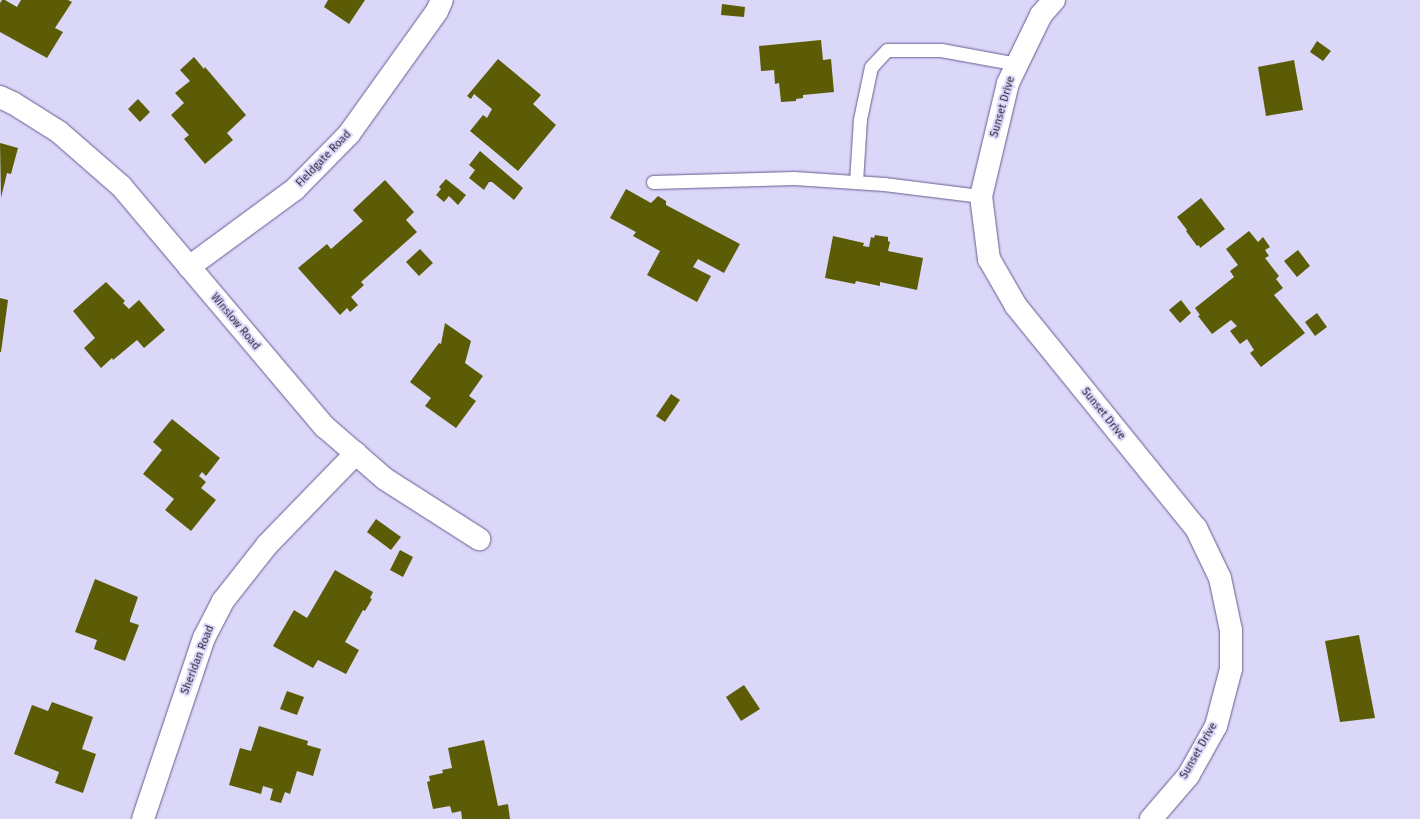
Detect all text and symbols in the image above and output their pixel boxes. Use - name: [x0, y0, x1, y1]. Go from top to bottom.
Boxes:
- street label: Sunset Drive: [988, 75, 1018, 139]
- street label: Fieldgate Road: [294, 128, 354, 190]
- street label: Winslow Road: [208, 291, 262, 353]
- street label: Sunset Drive: [1078, 386, 1128, 442]
- street label: Sheridan Road: [179, 624, 217, 696]
- street label: Sunset Drive: [1178, 721, 1220, 781]

